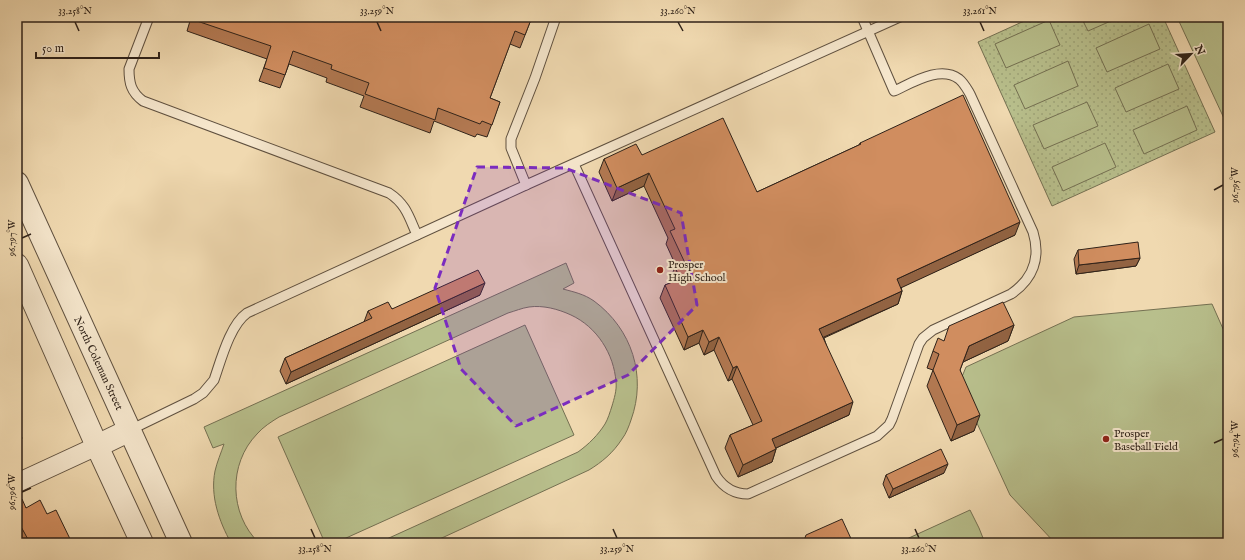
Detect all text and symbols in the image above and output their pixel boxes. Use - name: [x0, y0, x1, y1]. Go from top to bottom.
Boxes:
- text: 33.258°N: [58, 5, 92, 18]
- text: 33.259°N: [360, 5, 394, 18]
- text: 33.260°N: [660, 5, 696, 18]
- text: 33.261°N: [963, 5, 997, 18]
- scale bar: [36, 34, 159, 60]
- north arrow: [1171, 34, 1211, 74]
- text: 50 m: [42, 41, 64, 56]
- text: N: [1190, 42, 1208, 58]
- text: 96.795°W: [1229, 167, 1242, 204]
- text: 96.797°W: [6, 219, 19, 257]
- place label: Prosper High School: [668, 258, 726, 285]
- marker: Prosper High School: [655, 265, 665, 275]
- street label: North Coleman Street: [70, 314, 126, 413]
- text: 96.794°W: [1229, 420, 1242, 458]
- place label: Prosper Baseball Field: [1114, 427, 1178, 454]
- marker: Prosper Baseball Field: [1101, 434, 1111, 444]
- text: 96.796°W: [6, 473, 19, 511]
- text: 33.258°N: [298, 543, 332, 556]
- text: 33.259°N: [600, 543, 634, 556]
- text: 33.260°N: [901, 543, 937, 556]

